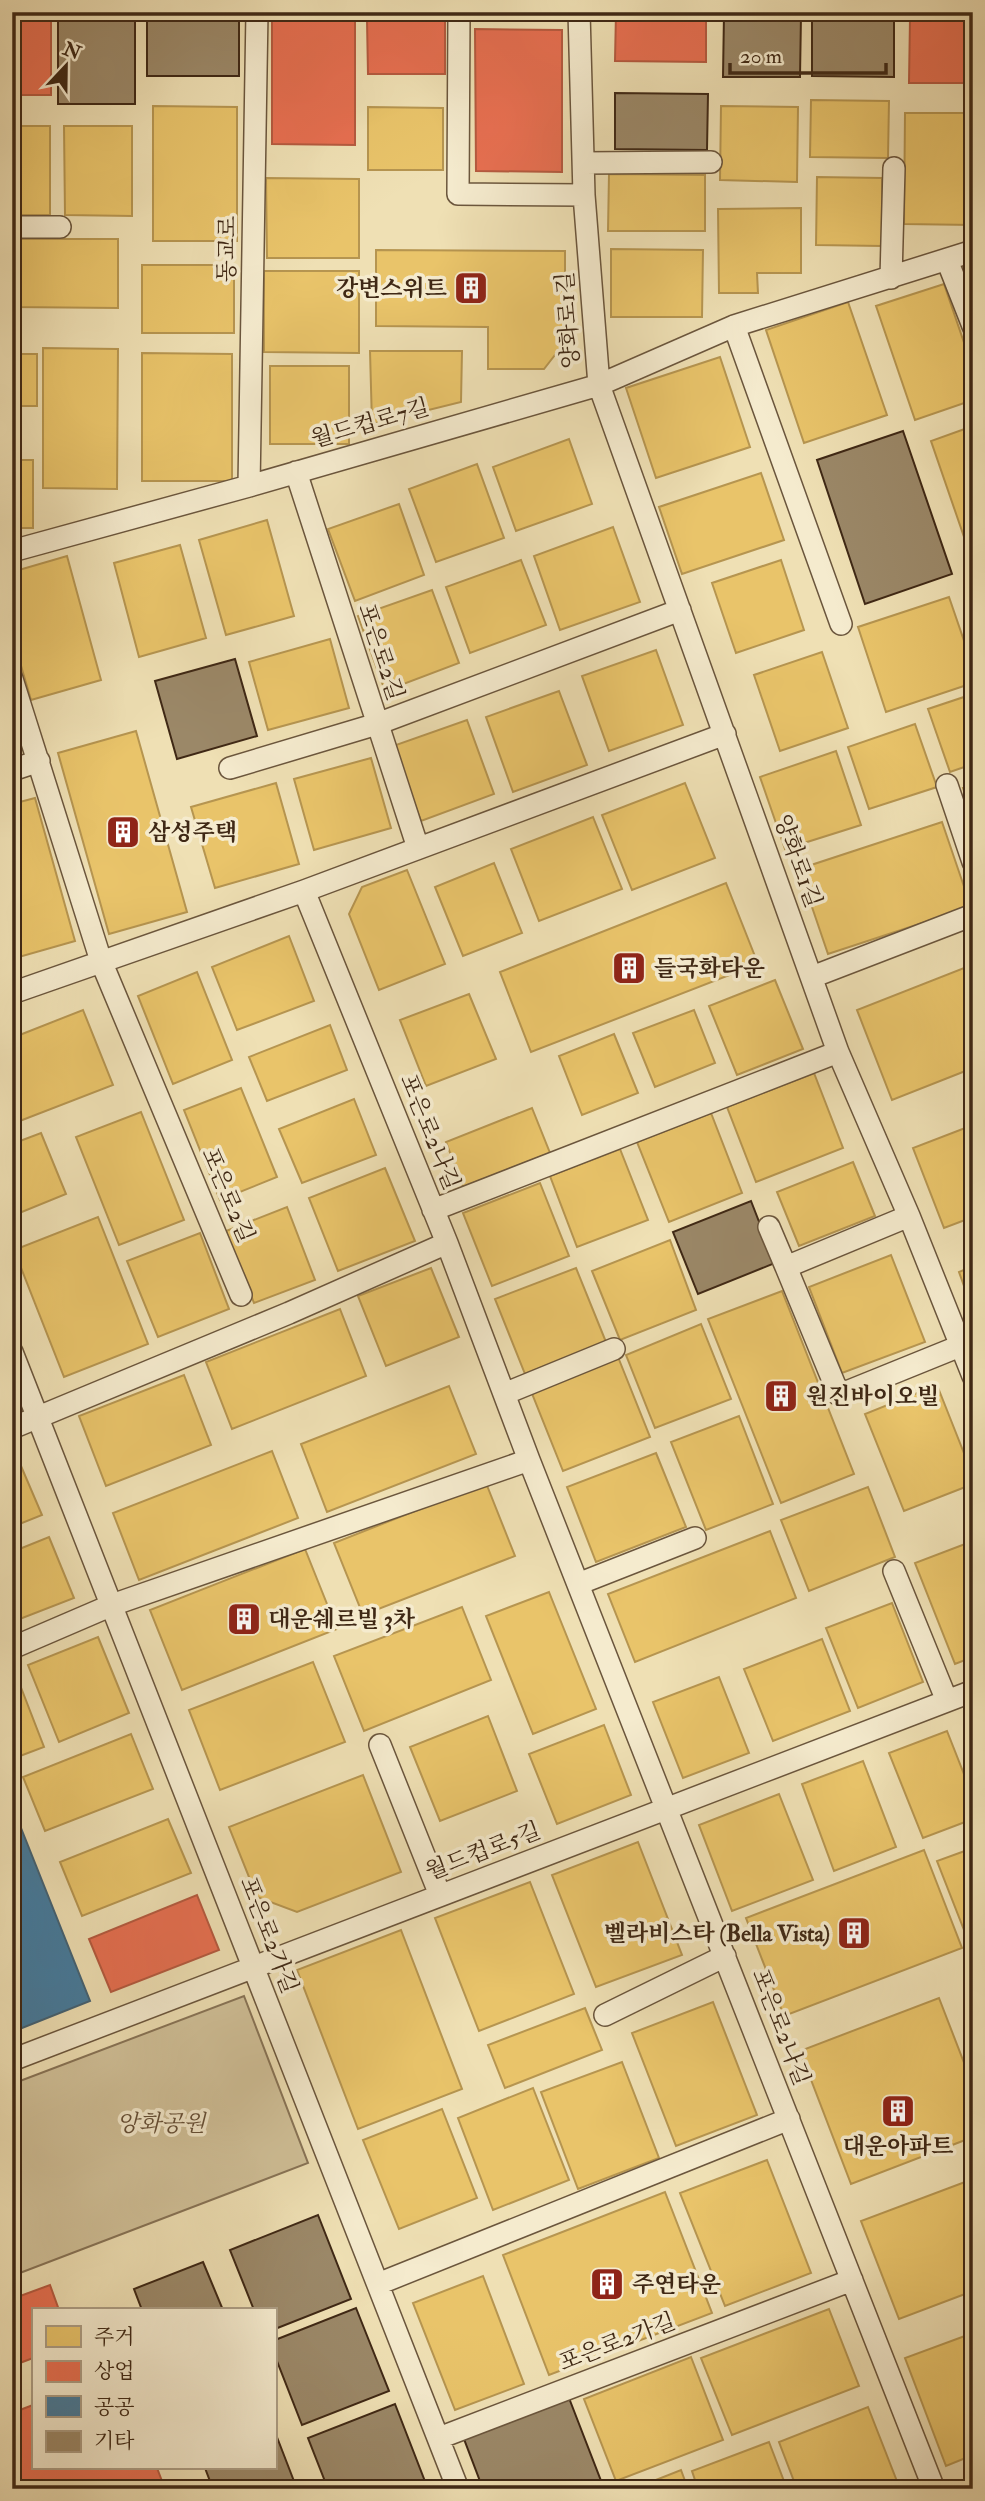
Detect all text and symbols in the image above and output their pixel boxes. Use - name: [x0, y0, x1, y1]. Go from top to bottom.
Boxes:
- north arrow: [32, 32, 102, 102]
- scale bar: [730, 32, 885, 76]
- text: N: [59, 36, 85, 66]
- text: 20 m: [740, 43, 782, 70]
- street label: 동교로: [212, 215, 242, 283]
- building icon: 강변스위트: [452, 269, 490, 307]
- street label: 양화로1길: [550, 271, 586, 369]
- place label: 강변스위트: [336, 274, 447, 303]
- street label: 월드컵로7길: [308, 392, 432, 454]
- street label: 포은로2길: [352, 600, 410, 704]
- street label: 양화로1길: [768, 810, 828, 912]
- building icon: 삼성주택: [104, 813, 142, 851]
- place label: 삼성주택: [148, 818, 237, 847]
- building icon: 들국화타운: [610, 949, 648, 987]
- place label: 들국화타운: [654, 954, 765, 983]
- street label: 포은로2나길: [394, 1070, 466, 1194]
- street label: 포은로2길: [195, 1143, 261, 1247]
- building icon: 원진바이오빌: [762, 1377, 800, 1415]
- place label: 원진바이오빌: [806, 1382, 939, 1411]
- building icon: 대운쉐르빌 3차: [225, 1600, 263, 1638]
- place label: 대운쉐르빌 3차: [268, 1605, 416, 1634]
- street label: 월드컵로5길: [421, 1816, 545, 1886]
- street label: 포은로2가길: [233, 1873, 305, 1997]
- building icon: 벨라비스타 (Bella Vista): [835, 1914, 873, 1952]
- place label: 벨라비스타 (Bella Vista): [604, 1919, 830, 1948]
- street label: 포은로2나길: [745, 1965, 817, 2089]
- building icon: 대운아파트: [879, 2092, 917, 2130]
- park label: 앙화공원: [117, 2109, 207, 2138]
- place label: 대운아파트: [842, 2132, 954, 2161]
- building icon: 주연타운: [588, 2265, 626, 2303]
- place label: 주연타운: [632, 2270, 721, 2299]
- street label: 포은로2가길: [555, 2306, 679, 2378]
- legend: [32, 2308, 276, 2470]
- text: 주거: [94, 2324, 135, 2351]
- text: 상업: [94, 2358, 135, 2385]
- text: 공공: [94, 2394, 135, 2421]
- text: 기타: [94, 2428, 135, 2455]

